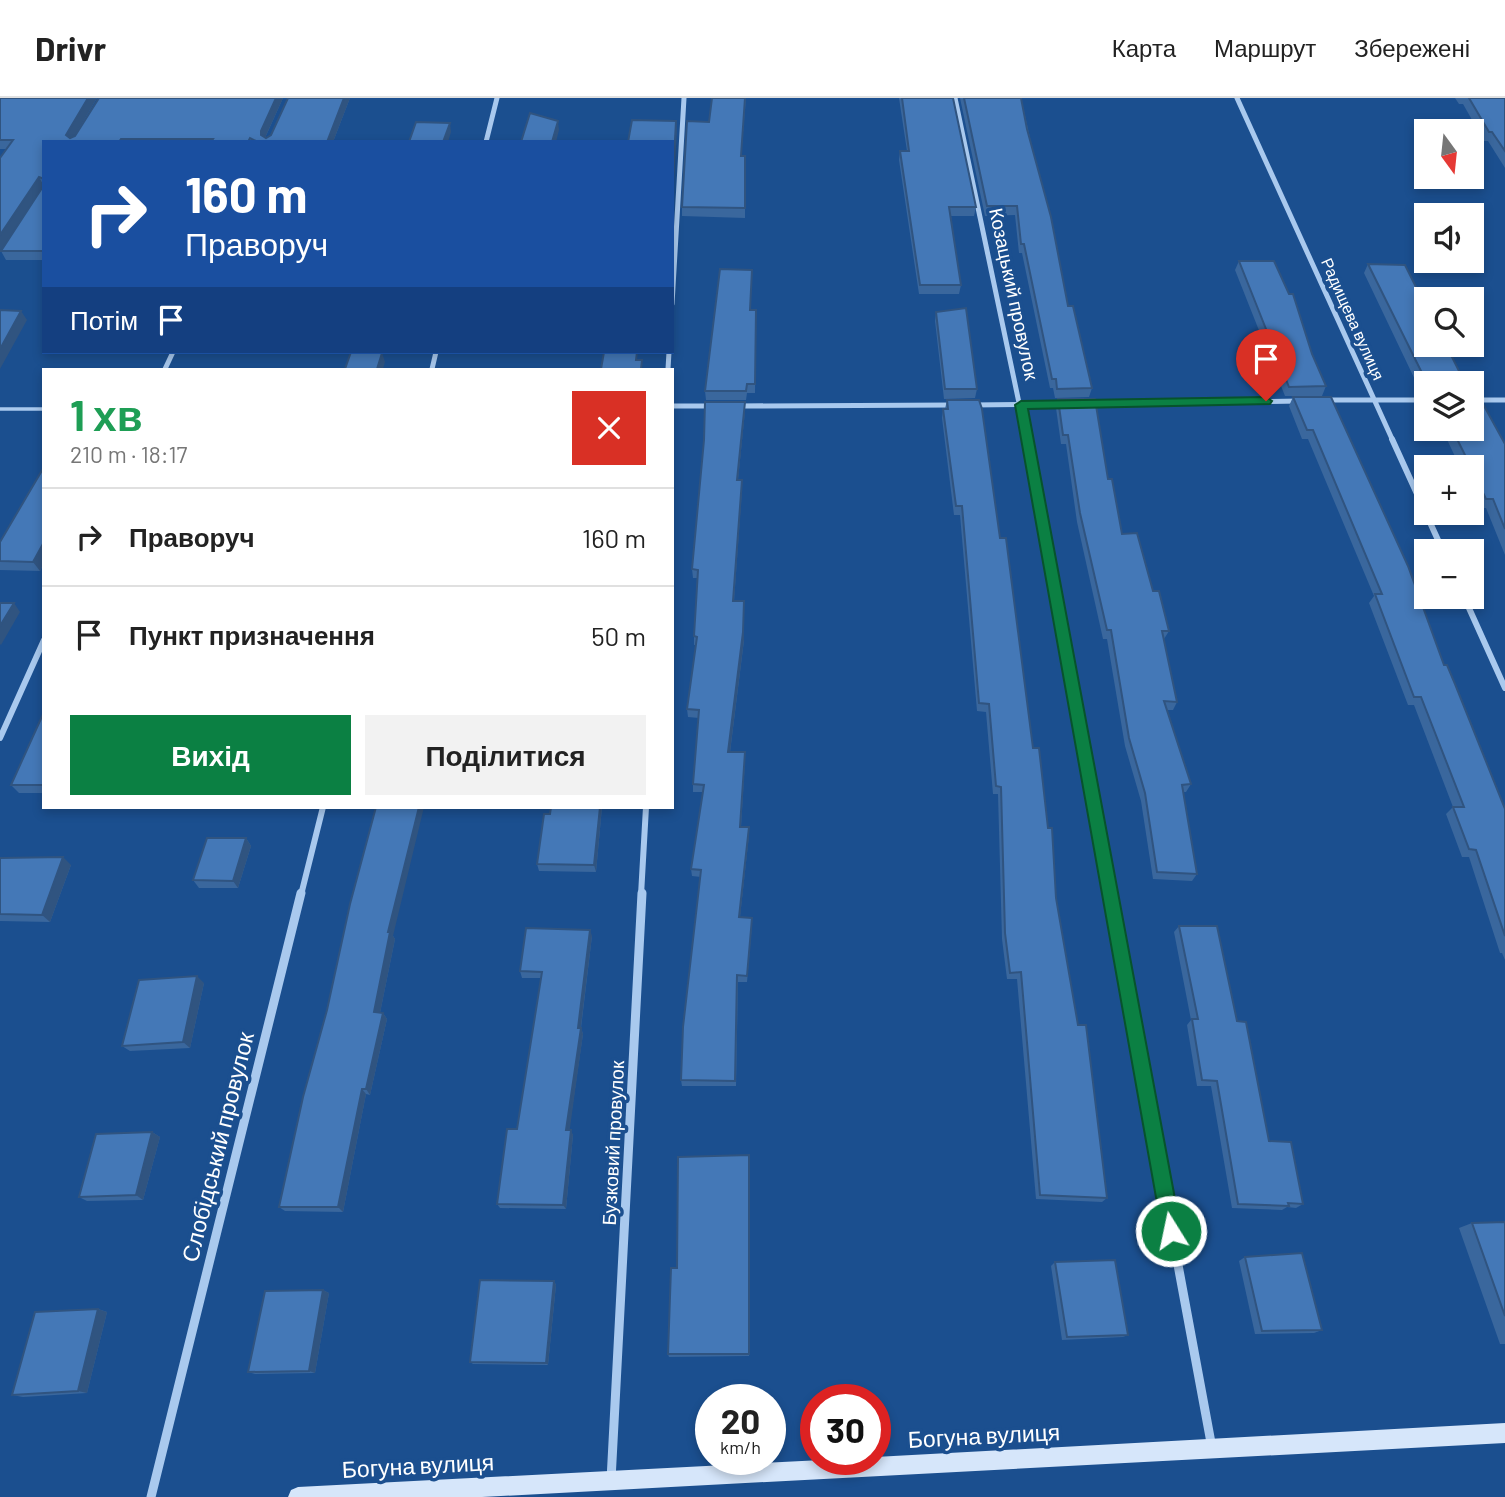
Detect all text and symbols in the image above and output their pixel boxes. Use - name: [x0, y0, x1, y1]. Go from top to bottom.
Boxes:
- text: Drivr: [35, 28, 106, 68]
- text: Карта: [1112, 33, 1176, 62]
- text: Маршрут: [1214, 33, 1316, 62]
- text: Збережені: [1354, 33, 1470, 62]
- north arrow: [1414, 119, 1484, 189]
- map controls: [1414, 119, 1484, 609]
- text: 160 m: [185, 164, 307, 223]
- icon: right: [70, 168, 161, 259]
- button: sound: [1414, 203, 1484, 273]
- street label: Козацький провулок: [985, 206, 1044, 383]
- text: Праворуч: [185, 224, 328, 262]
- street label: Радищева вулиця: [1318, 255, 1389, 383]
- button: search: [1414, 287, 1484, 357]
- icon: arrive: [152, 301, 190, 339]
- text: Потім: [70, 304, 138, 335]
- pin: [1236, 329, 1296, 401]
- icon: arrive: [1247, 340, 1285, 378]
- button: layers: [1414, 371, 1484, 441]
- text: 1 хв: [70, 389, 142, 439]
- button: close: [572, 391, 646, 465]
- text: 210 m · 18:17: [70, 440, 187, 468]
- button: +: [1414, 455, 1484, 525]
- icon: right: [70, 518, 108, 556]
- text: Праворуч: [129, 521, 255, 552]
- text: 160 m: [582, 522, 646, 553]
- button: −: [1414, 539, 1484, 609]
- icon: arrive: [70, 616, 108, 654]
- text: Пункт призначення: [129, 619, 375, 650]
- text: 50 m: [591, 620, 646, 651]
- button: Вихід: [70, 715, 351, 795]
- button: Поділитися: [365, 715, 646, 795]
- street label: Слобідський провулок: [175, 1028, 259, 1265]
- street label: Бузковий провулок: [597, 1059, 628, 1226]
- position arrow: [1134, 1194, 1208, 1268]
- speed limit sign: 30: [800, 1384, 891, 1475]
- text: 20: [721, 1399, 760, 1441]
- street label: Богуна вулиця: [907, 1417, 1061, 1453]
- text: km/h: [720, 1436, 761, 1458]
- street label: Богуна вулиця: [341, 1447, 495, 1483]

